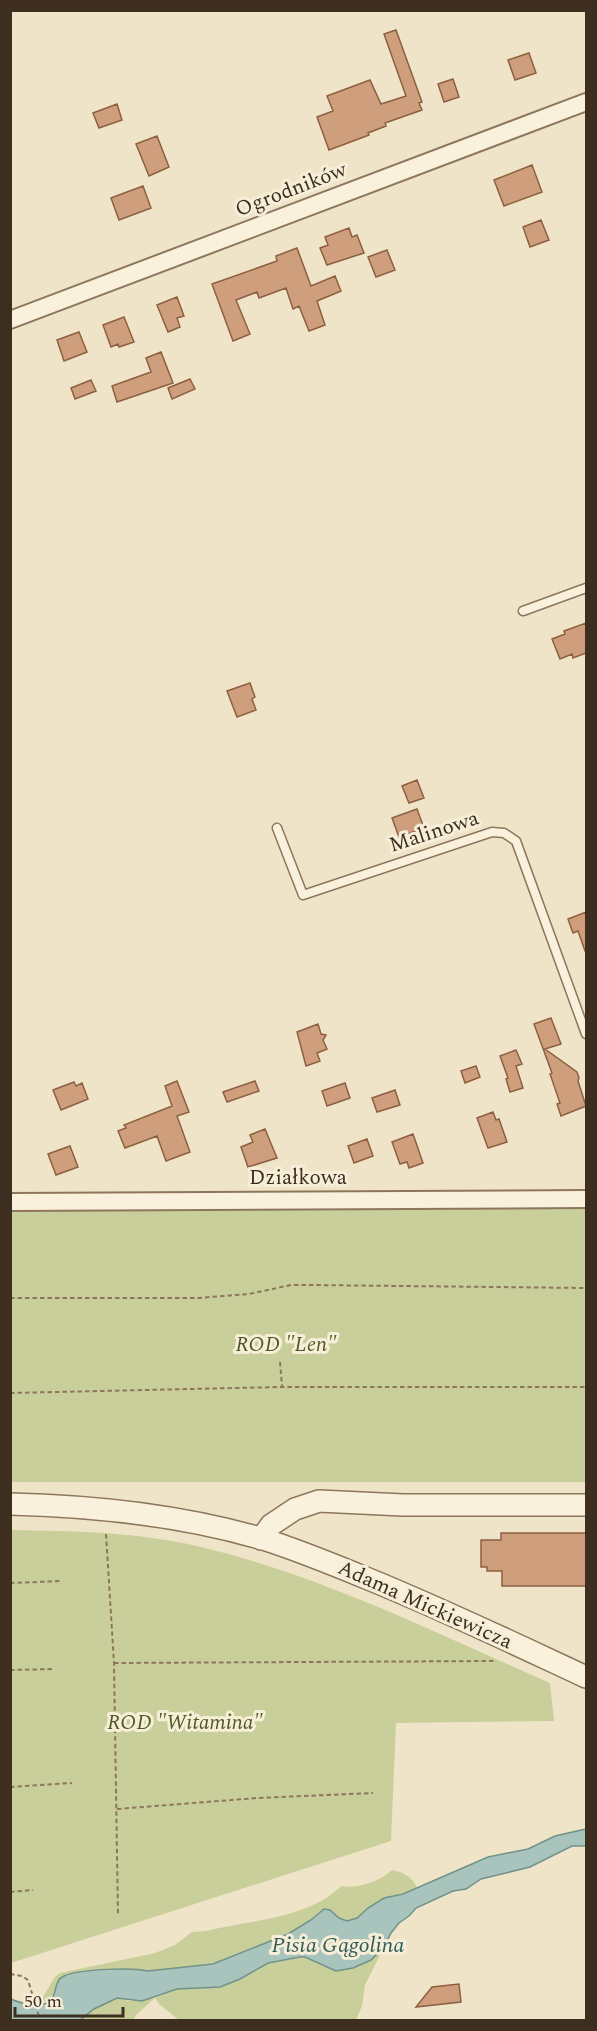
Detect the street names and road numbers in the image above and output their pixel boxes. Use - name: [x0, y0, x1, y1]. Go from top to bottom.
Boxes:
- street label: Ogrodników: [231, 154, 352, 226]
- street label: Malinowa: [385, 802, 484, 862]
- street label: Działkowa: [249, 1162, 348, 1194]
- street label: Adama Mickiewicza: [332, 1552, 518, 1658]

